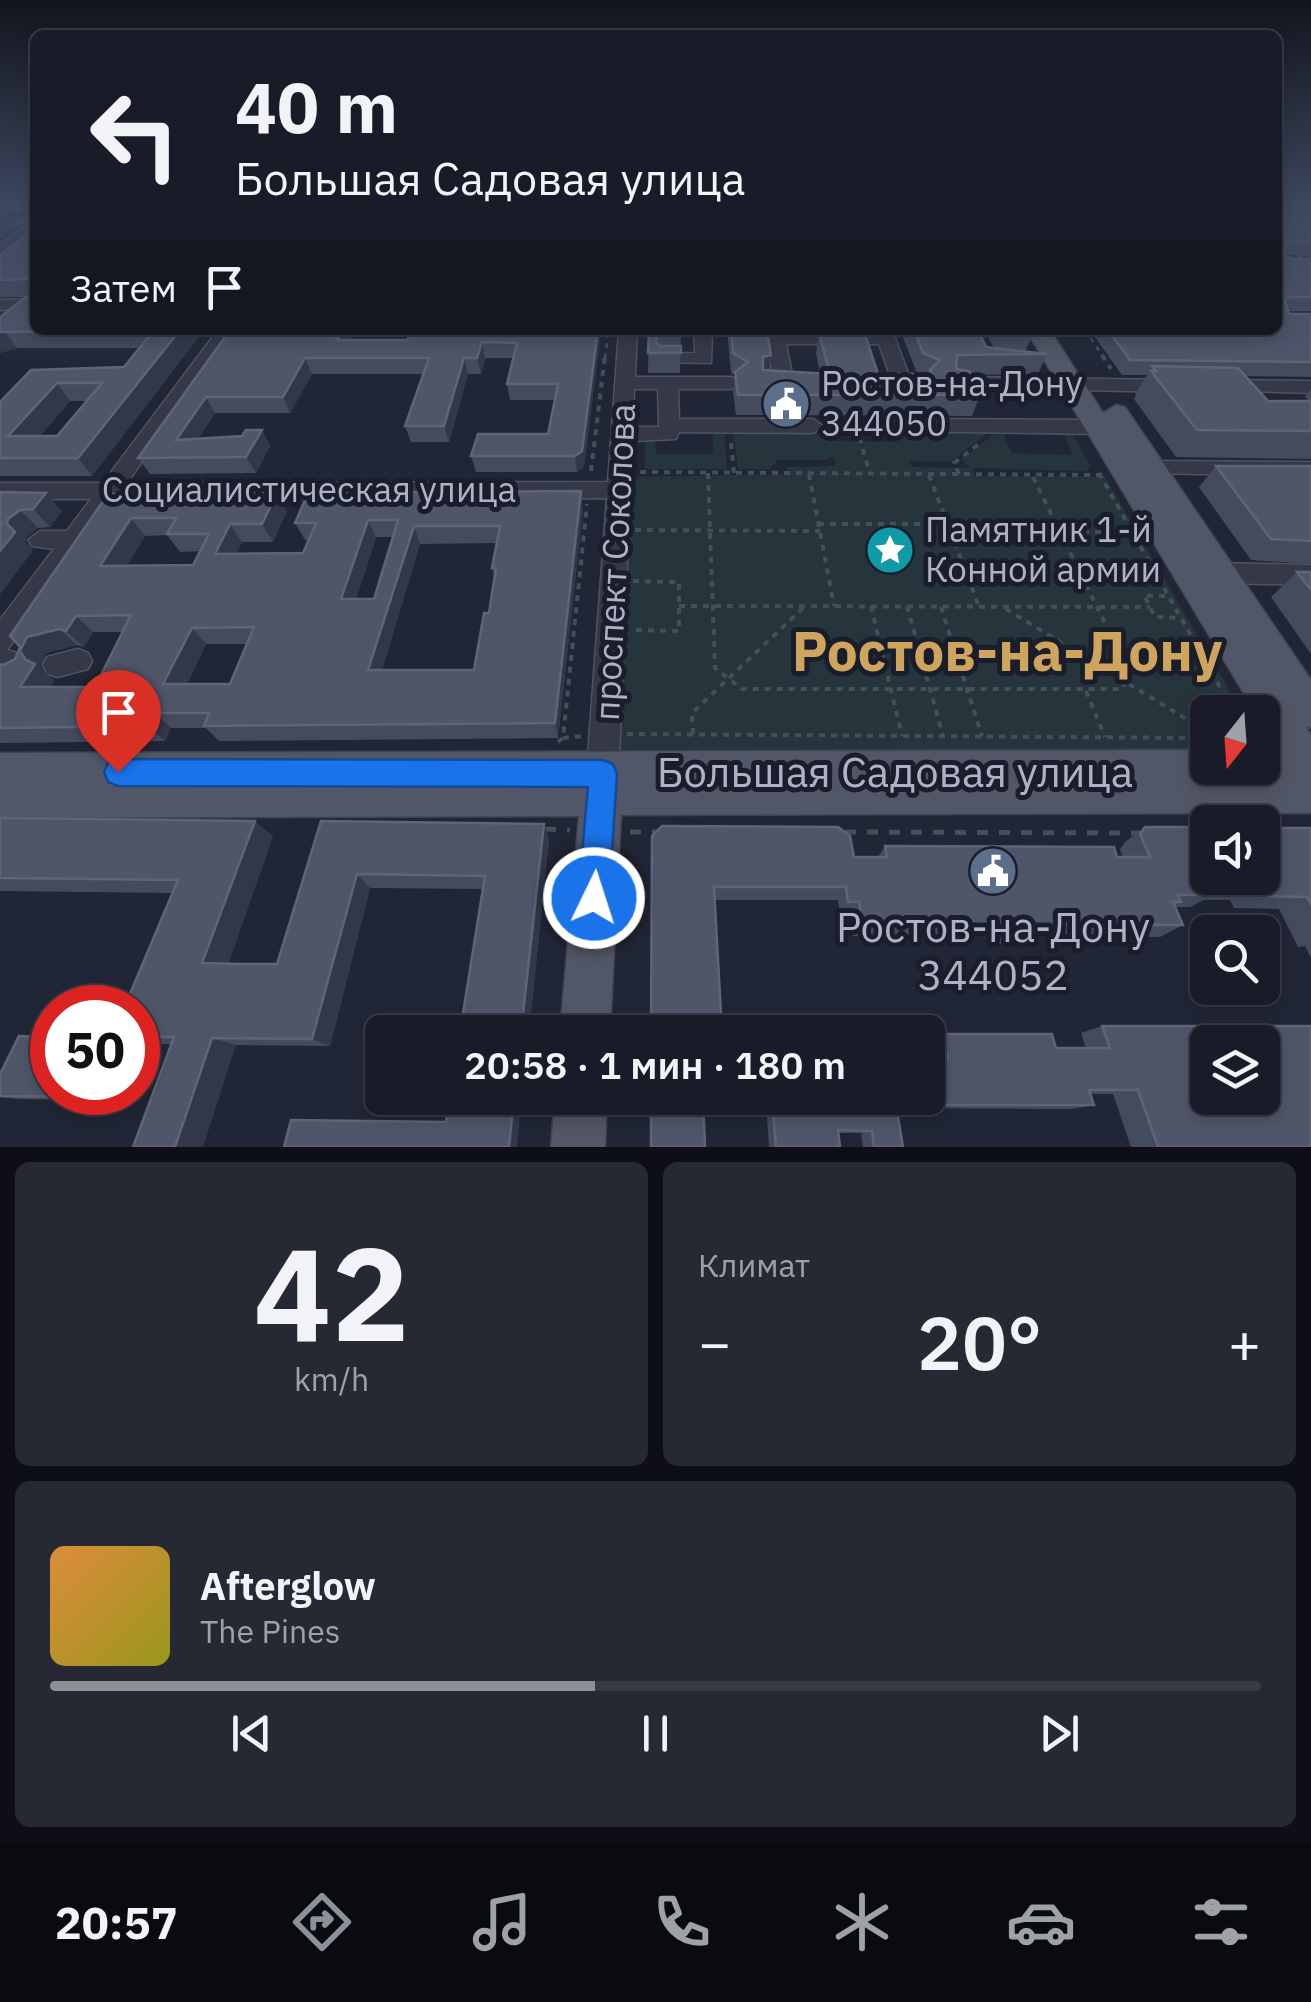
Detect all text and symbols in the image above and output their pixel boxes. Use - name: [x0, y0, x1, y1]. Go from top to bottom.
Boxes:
- text: 40 m: [235, 61, 398, 152]
- icon: left: [70, 70, 200, 200]
- text: Большая Садовая улица: [235, 149, 745, 207]
- icon: arrive: [197, 260, 252, 315]
- text: Затем: [70, 263, 177, 312]
- place label: Ростов-на-Дону 344050: [821, 360, 1083, 446]
- public building icon: Ростов-на-Дону 344050: [760, 378, 812, 430]
- street label: проспект Соколова: [583, 402, 645, 722]
- street label: Социалистическая улица: [102, 466, 516, 512]
- place label: Памятник 1-й Конной армии: [925, 506, 1161, 592]
- place icon: Памятник 1-й Конной армии: [864, 524, 916, 576]
- district label: Ростов-на-Дону: [792, 615, 1223, 686]
- pin: [76, 670, 161, 773]
- icon: arrive: [91, 685, 146, 740]
- north arrow: [1190, 695, 1280, 785]
- map controls: [1190, 695, 1280, 1115]
- street label: Большая Садовая улица: [657, 744, 1133, 799]
- button: sound: [1190, 805, 1280, 895]
- public building icon: Ростов-на-Дону 344052: [967, 845, 1019, 897]
- position arrow: [542, 846, 646, 950]
- place label: Ростов-на-Дону 344052: [836, 899, 1150, 1002]
- button: search: [1190, 915, 1280, 1005]
- speed limit sign: 50: [30, 985, 160, 1115]
- button: layers: [1190, 1025, 1280, 1115]
- text: 20:58 · 1 мин · 180 m: [464, 1040, 846, 1089]
- text: 42: [253, 1208, 410, 1377]
- text: Климат: [698, 1244, 810, 1286]
- text: 20°: [917, 1293, 1042, 1391]
- text: −: [698, 1307, 731, 1378]
- text: +: [1228, 1307, 1261, 1378]
- text: km/h: [294, 1358, 369, 1400]
- text: Afterglow: [200, 1561, 376, 1610]
- text: The Pines: [200, 1610, 340, 1652]
- icon: previous: [224, 1706, 279, 1761]
- icon: pause: [628, 1706, 683, 1761]
- icon: next: [1032, 1706, 1087, 1761]
- icon: directions: [287, 1887, 357, 1957]
- icon: music: [467, 1887, 537, 1957]
- icon: phone: [647, 1887, 717, 1957]
- icon: climate: [827, 1887, 897, 1957]
- icon: car: [1006, 1887, 1076, 1957]
- icon: filters: [1186, 1887, 1256, 1957]
- text: 20:57: [55, 1893, 178, 1951]

